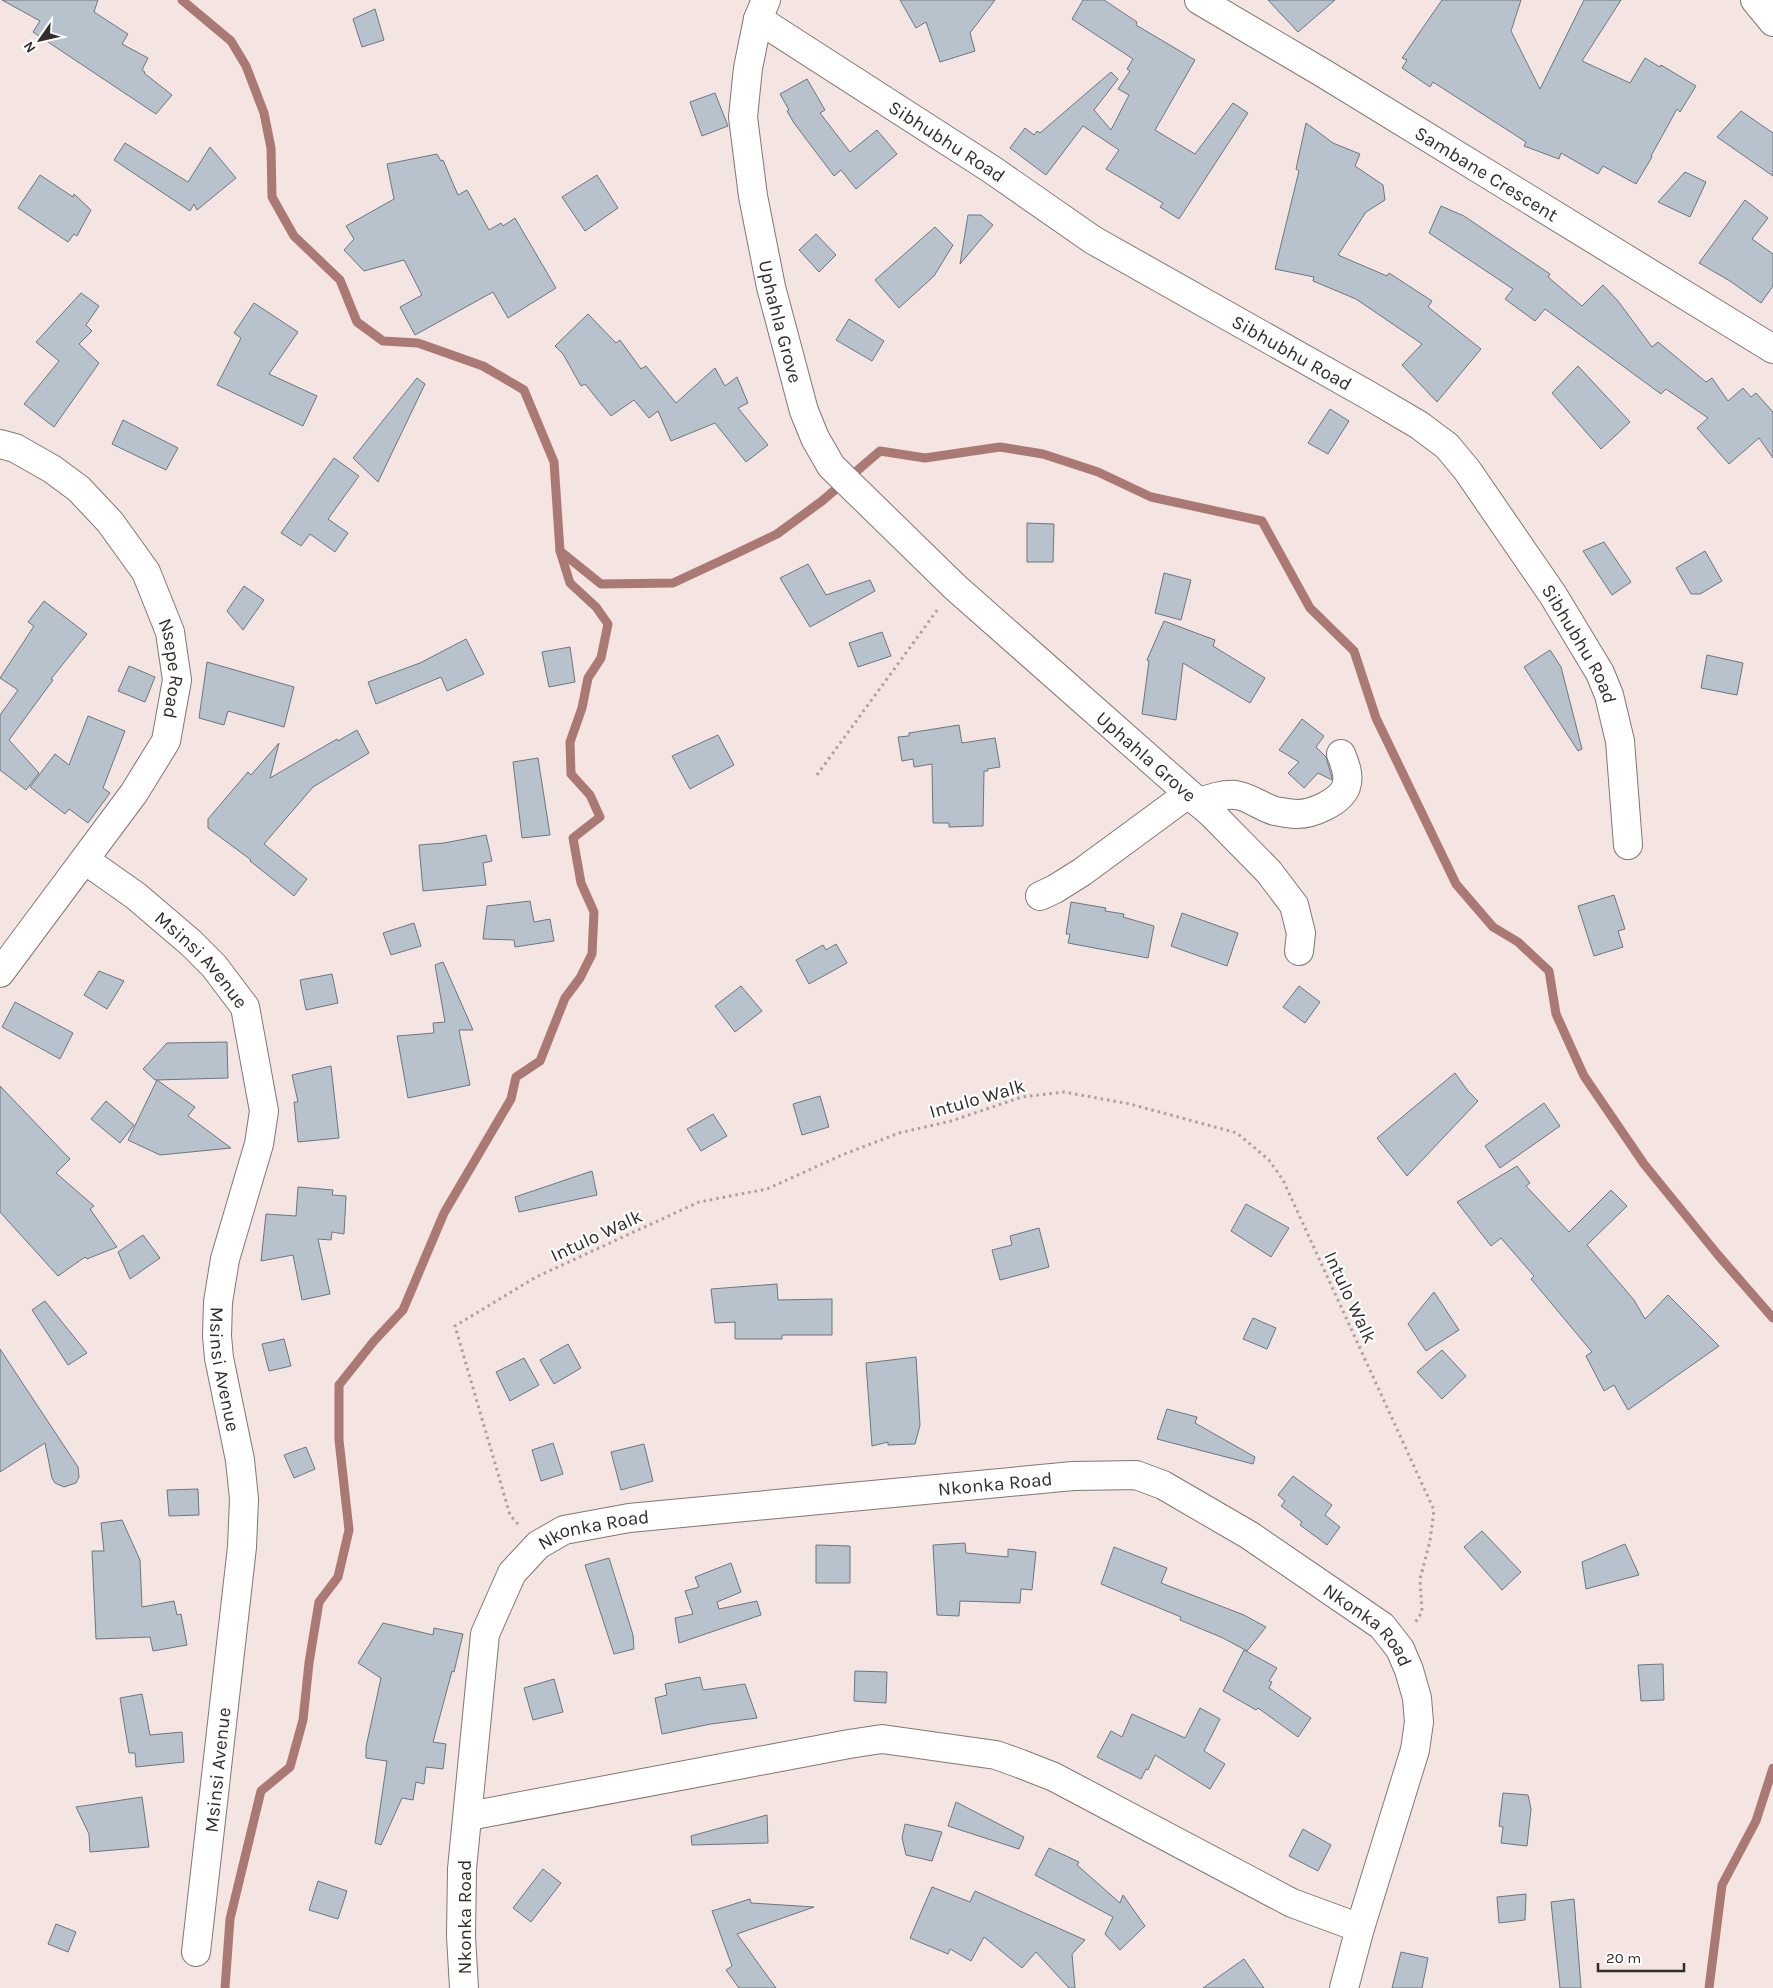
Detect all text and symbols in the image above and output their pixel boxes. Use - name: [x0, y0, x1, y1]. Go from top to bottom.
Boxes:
- north arrow: [15, 15, 65, 65]
- text: N: [20, 38, 39, 56]
- street label: Sibhubhu Road: [884, 96, 1009, 187]
- street label: Sambane Crescent: [1411, 122, 1562, 226]
- street label: Uphahla Grove: [754, 258, 806, 386]
- street label: Sibhubhu Road: [1228, 311, 1355, 396]
- street label: Sibhubhu Road: [1537, 580, 1621, 706]
- street label: Nsepe Road: [154, 615, 188, 720]
- street label: Uphahla Grove: [1091, 707, 1201, 807]
- street label: Msinsi Avenue: [150, 907, 252, 1013]
- street label: Intulo Walk: [927, 1075, 1028, 1123]
- street label: Intulo Walk: [547, 1205, 646, 1267]
- street label: Intulo Walk: [1319, 1248, 1381, 1347]
- street label: Msinsi Avenue: [205, 1306, 244, 1433]
- street label: Nkonka Road: [937, 1468, 1054, 1501]
- street label: Nkonka Road: [534, 1506, 650, 1555]
- street label: Nkonka Road: [1319, 1579, 1416, 1670]
- street label: Msinsi Avenue: [200, 1706, 236, 1834]
- street label: Nkonka Road: [454, 1860, 476, 1974]
- scale bar: [1598, 1940, 1684, 1972]
- text: 20 m: [1606, 1949, 1641, 1967]

